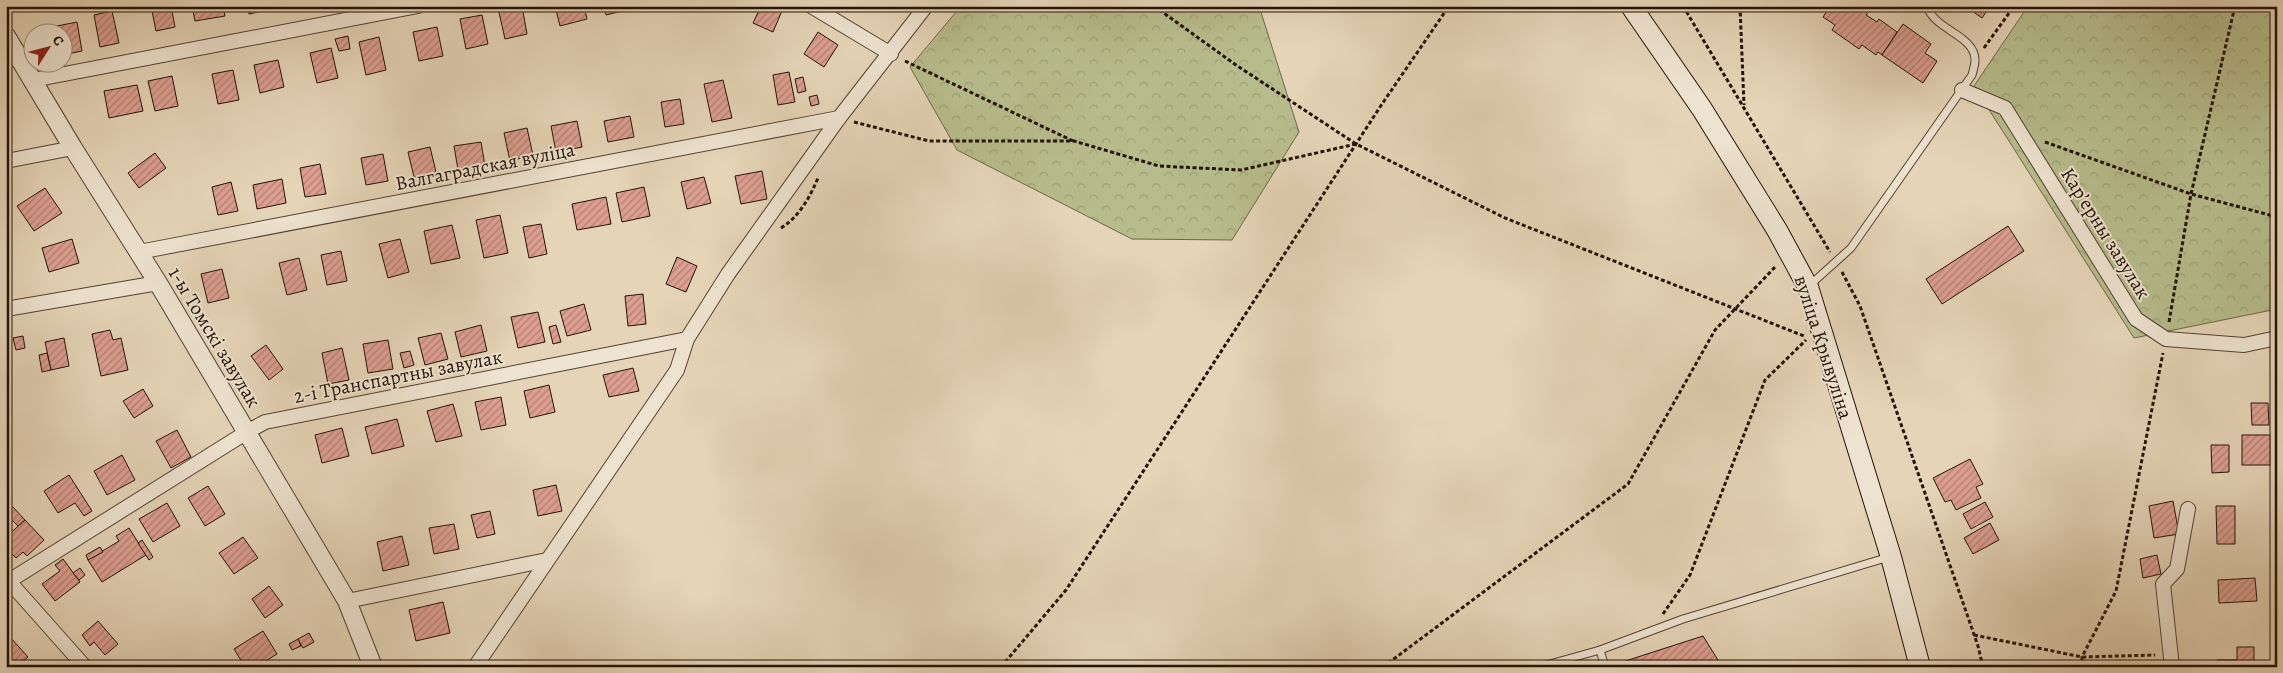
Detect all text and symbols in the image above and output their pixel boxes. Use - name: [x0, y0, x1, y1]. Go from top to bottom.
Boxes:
- north arrow: [22, 22, 72, 72]
- text: С: [48, 32, 69, 50]
- street label: Валгаградская вуліца: [393, 136, 578, 197]
- street label: Карʼерны завулак: [2054, 162, 2157, 304]
- street label: 1-ы Томскі завулак: [162, 262, 267, 413]
- street label: вуліца Крывуліна: [1788, 272, 1860, 423]
- street label: 2-і Транспартны завулак: [292, 343, 505, 410]

